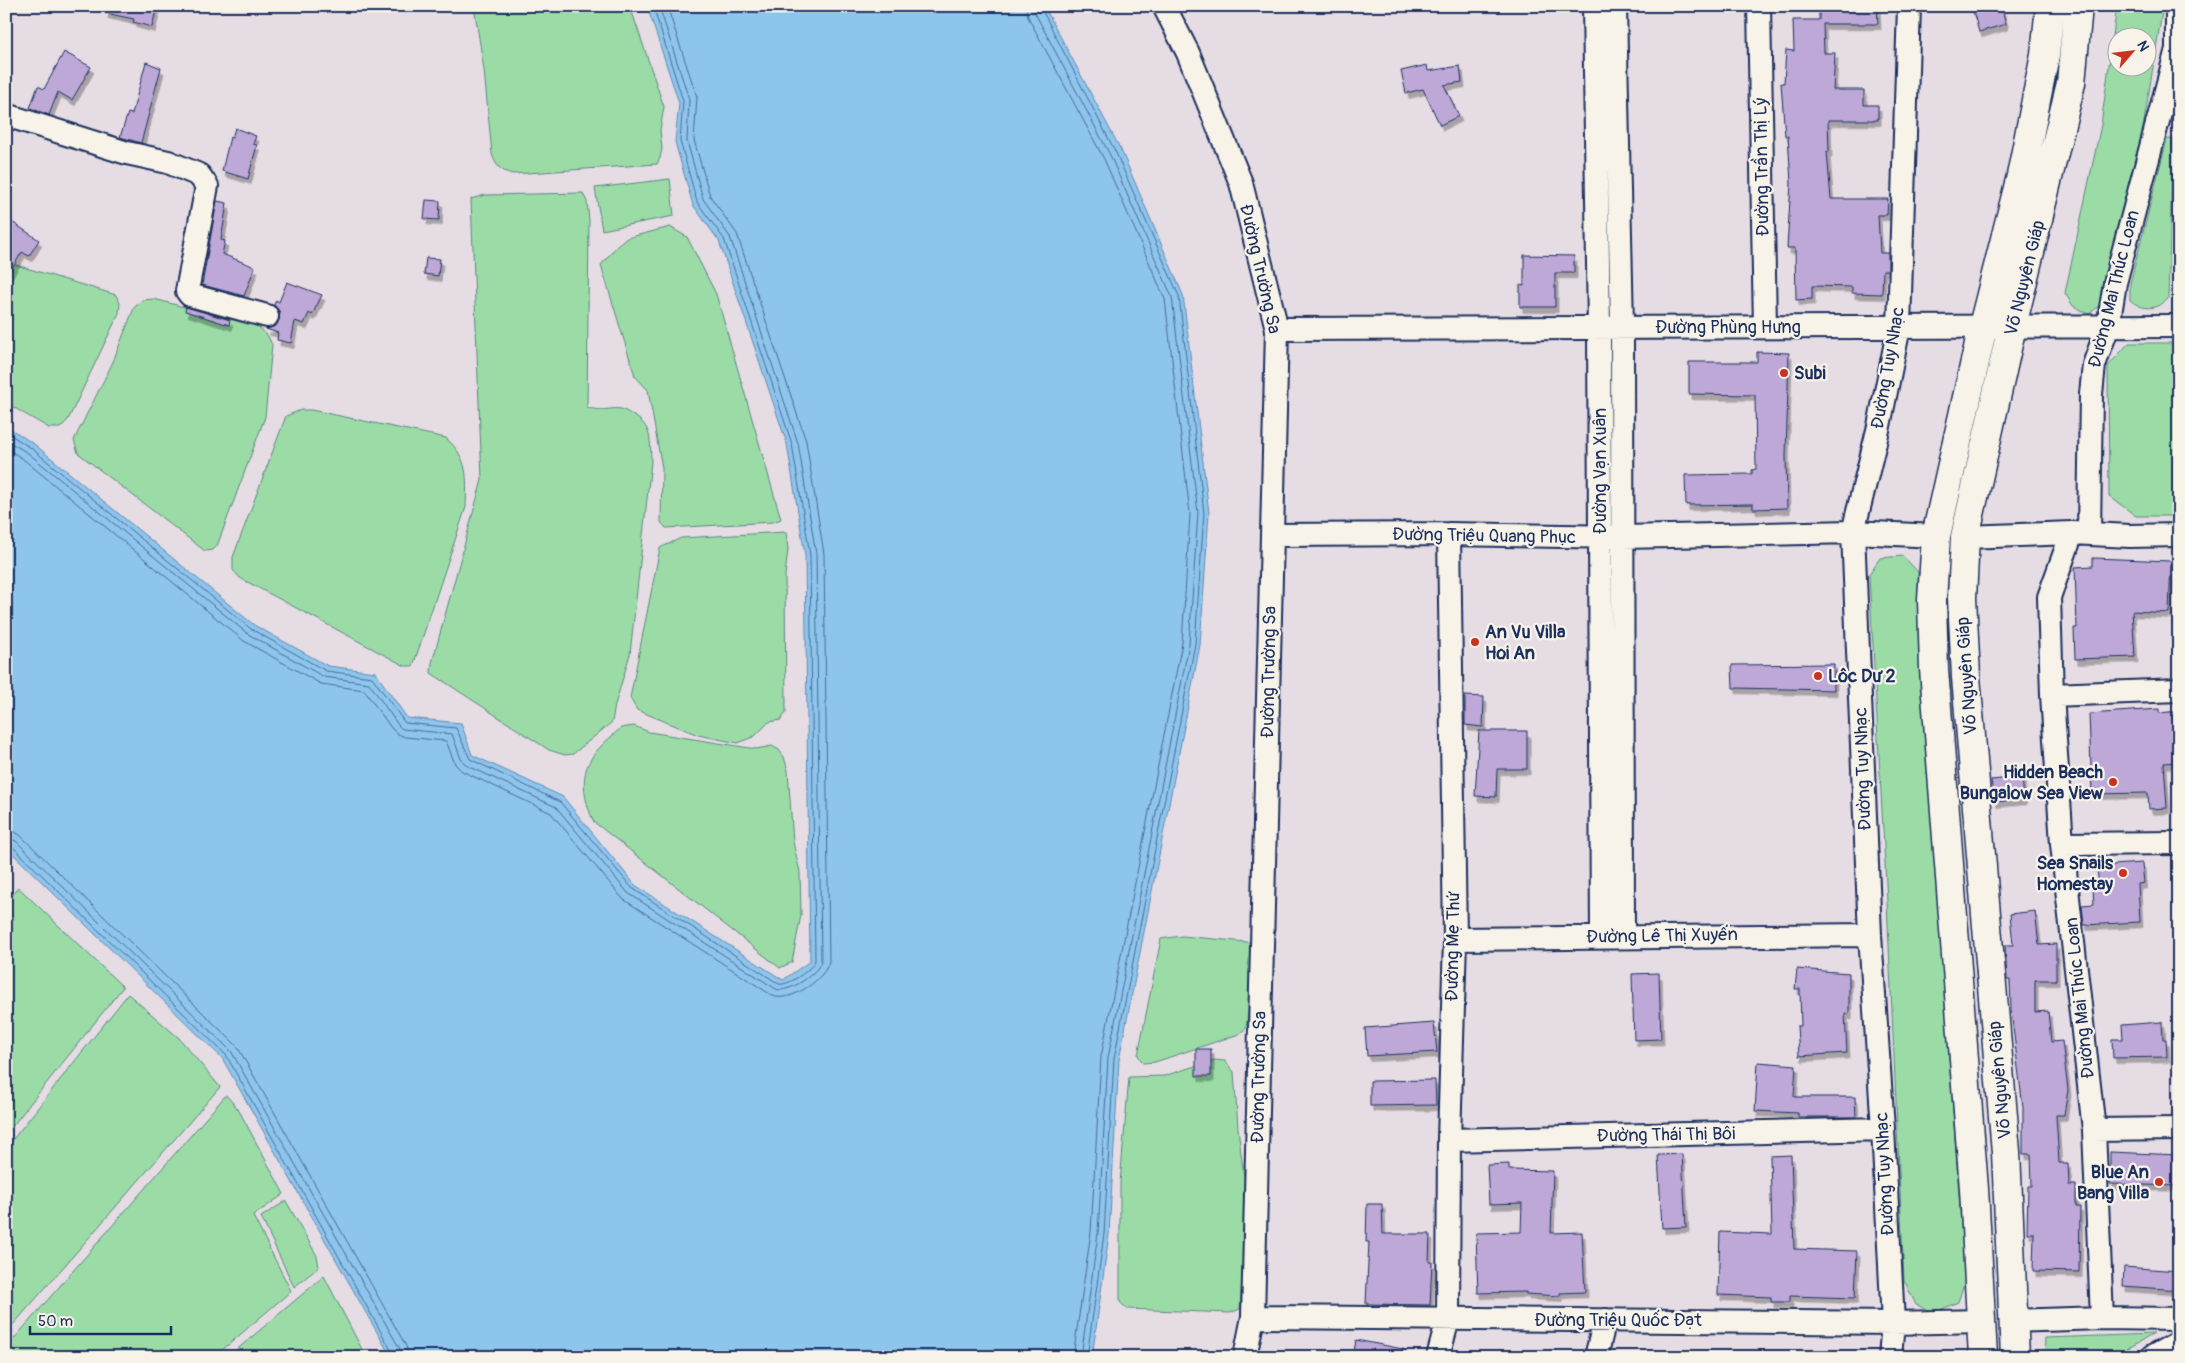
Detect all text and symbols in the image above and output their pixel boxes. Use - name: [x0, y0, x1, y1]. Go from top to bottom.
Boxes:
- north arrow: [2108, 28, 2158, 78]
- text: N: [2133, 38, 2153, 54]
- street label: Đường Trần Thị Lý: [1748, 97, 1775, 236]
- street label: Đường Trường Sa: [1234, 202, 1286, 336]
- street label: Đường Mai Thúc Loan: [2083, 208, 2145, 370]
- street label: Võ Nguyên Giáp: [2000, 218, 2050, 338]
- street label: Đường Tuy Nhạc: [1866, 305, 1910, 431]
- street label: Đường Phùng Hưng: [1655, 316, 1801, 339]
- place label: Subi: [1794, 362, 1826, 385]
- marker: Subi: [1778, 367, 1790, 379]
- street label: Đường Vạn Xuân: [1589, 408, 1612, 534]
- street label: Đường Triệu Quang Phục: [1392, 523, 1576, 549]
- street label: Đường Trường Sa: [1256, 606, 1282, 738]
- street label: Võ Nguyên Giáp: [1951, 616, 1983, 736]
- place label: An Vu Villa Hoi An: [1485, 621, 1566, 665]
- marker: An Vu Villa Hoi An: [1469, 636, 1481, 648]
- place label: Lôc Dư 2: [1828, 665, 1896, 688]
- marker: Lôc Dư 2: [1812, 670, 1824, 682]
- street label: Đường Tuy Nhạc: [1849, 707, 1877, 831]
- place label: Hidden Beach Bungalow Sea View: [1960, 761, 2104, 805]
- marker: Hidden Beach Bungalow Sea View: [2107, 776, 2119, 788]
- place label: Sea Snails Homestay: [2036, 852, 2114, 896]
- marker: Sea Snails Homestay: [2117, 867, 2129, 879]
- street label: Đường Mẹ Thứ: [1441, 890, 1465, 1002]
- street label: Đường Mai Thúc Loan: [2060, 916, 2100, 1080]
- street label: Đường Lê Thị Xuyến: [1586, 923, 1738, 949]
- street label: Đường Trường Sa: [1246, 1011, 1272, 1143]
- street label: Võ Nguyên Giáp: [1983, 1020, 2017, 1140]
- street label: Đường Tuy Nhạc: [1870, 1112, 1900, 1236]
- street label: Đường Thái Thị Bôi: [1597, 1122, 1735, 1148]
- place label: Blue An Bang Villa: [2077, 1161, 2150, 1205]
- marker: Blue An Bang Villa: [2153, 1176, 2165, 1188]
- scale bar: [30, 1303, 171, 1335]
- street label: Đường Triệu Quốc Đạt: [1534, 1309, 1703, 1332]
- text: 50 m: [38, 1312, 73, 1331]

